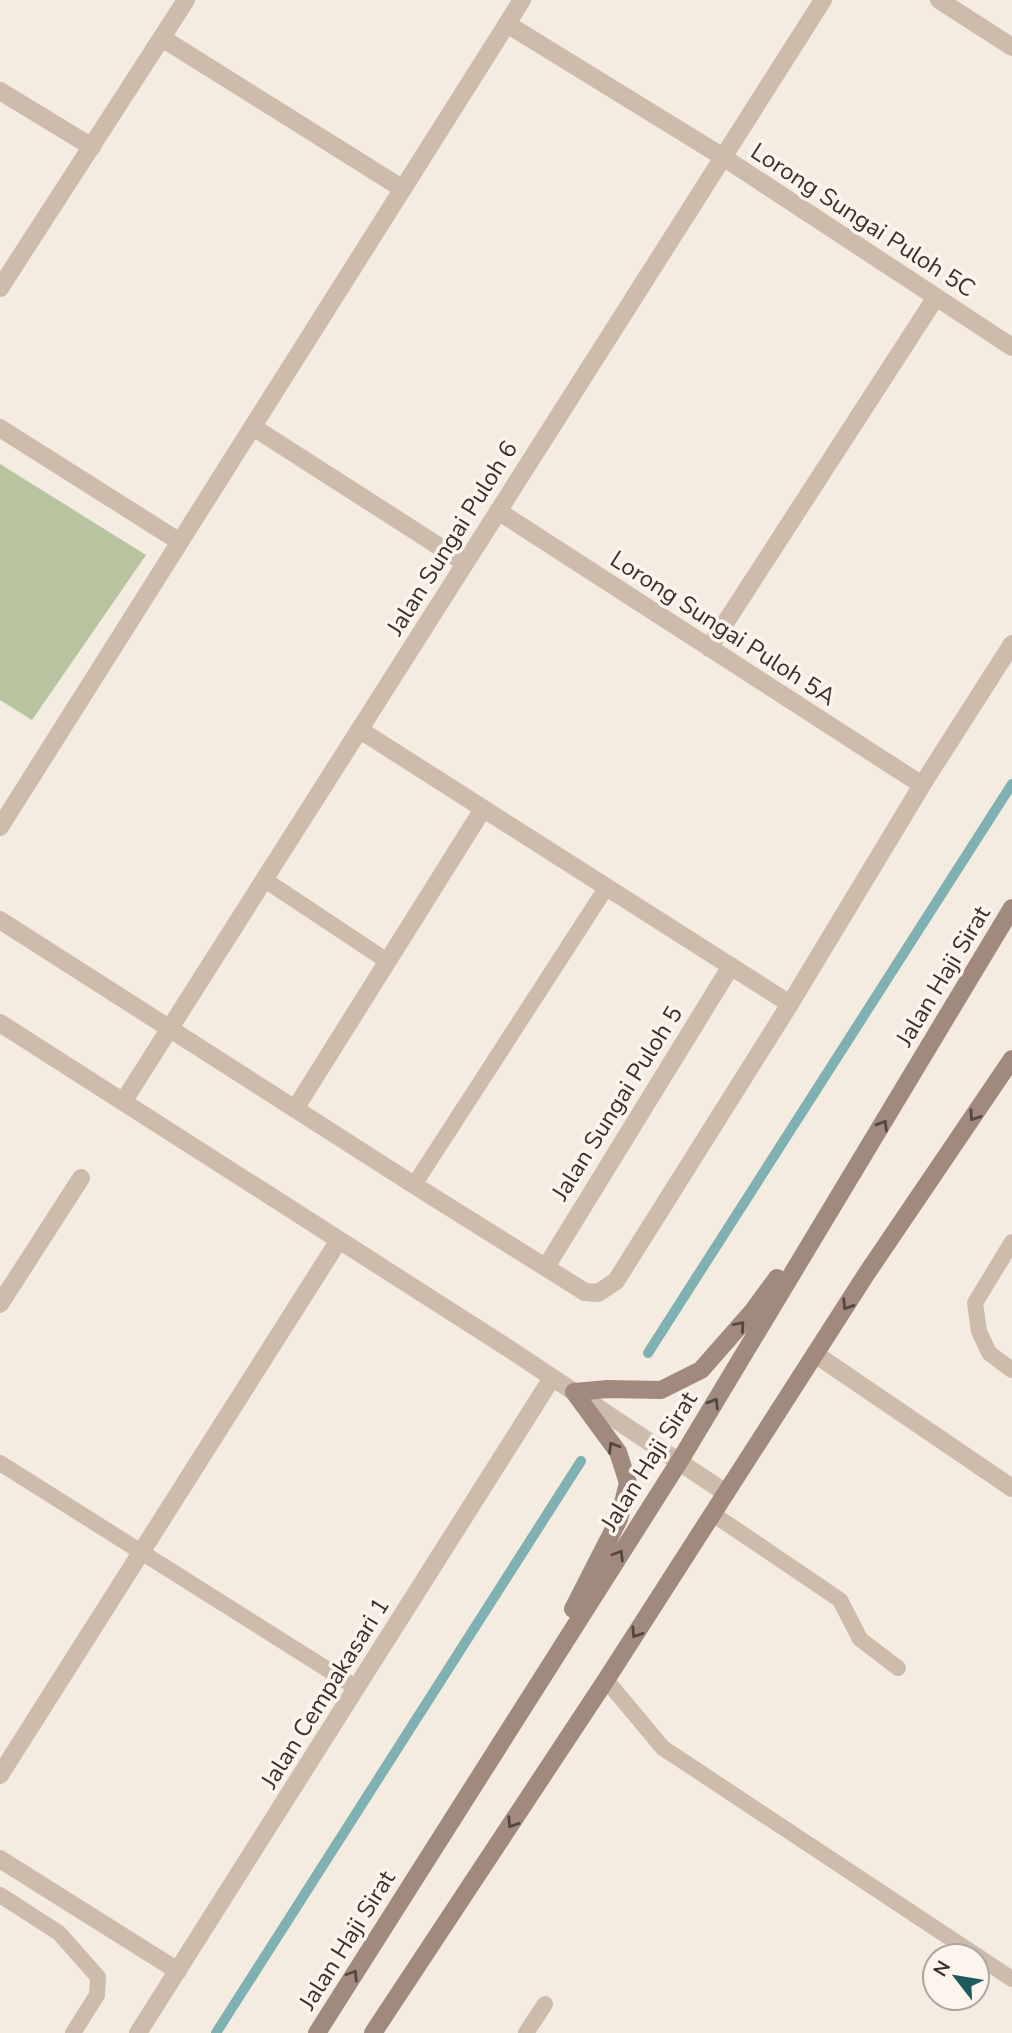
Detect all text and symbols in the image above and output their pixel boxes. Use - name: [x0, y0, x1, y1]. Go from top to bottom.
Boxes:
- street label: Lorong Sungai Puloh 5C: [745, 135, 981, 305]
- street label: Jalan Sungai Puloh 6: [379, 435, 525, 642]
- street label: Lorong Sungai Puloh 5A: [604, 543, 842, 713]
- street label: Jalan Haji Sirat: [888, 899, 998, 1053]
- street label: Jalan Sungai Puloh 5: [544, 1000, 690, 1207]
- one-way arrow: [969, 1108, 982, 1121]
- one-way arrow: [874, 1119, 887, 1132]
- one-way arrow: [842, 1297, 855, 1310]
- one-way arrow: [732, 1321, 744, 1334]
- street label: Jalan Haji Sirat: [593, 1385, 705, 1538]
- one-way arrow: [706, 1397, 719, 1410]
- one-way arrow: [608, 1441, 621, 1454]
- one-way arrow: [611, 1550, 624, 1563]
- street label: Jalan Cempakasari 1: [253, 1592, 397, 1795]
- one-way arrow: [632, 1625, 645, 1638]
- one-way arrow: [507, 1815, 520, 1828]
- street label: Jalan Haji Sirat: [291, 1864, 403, 2017]
- north arrow: [921, 1942, 991, 2012]
- text: N: [927, 1956, 957, 1982]
- one-way arrow: [345, 1970, 358, 1983]

